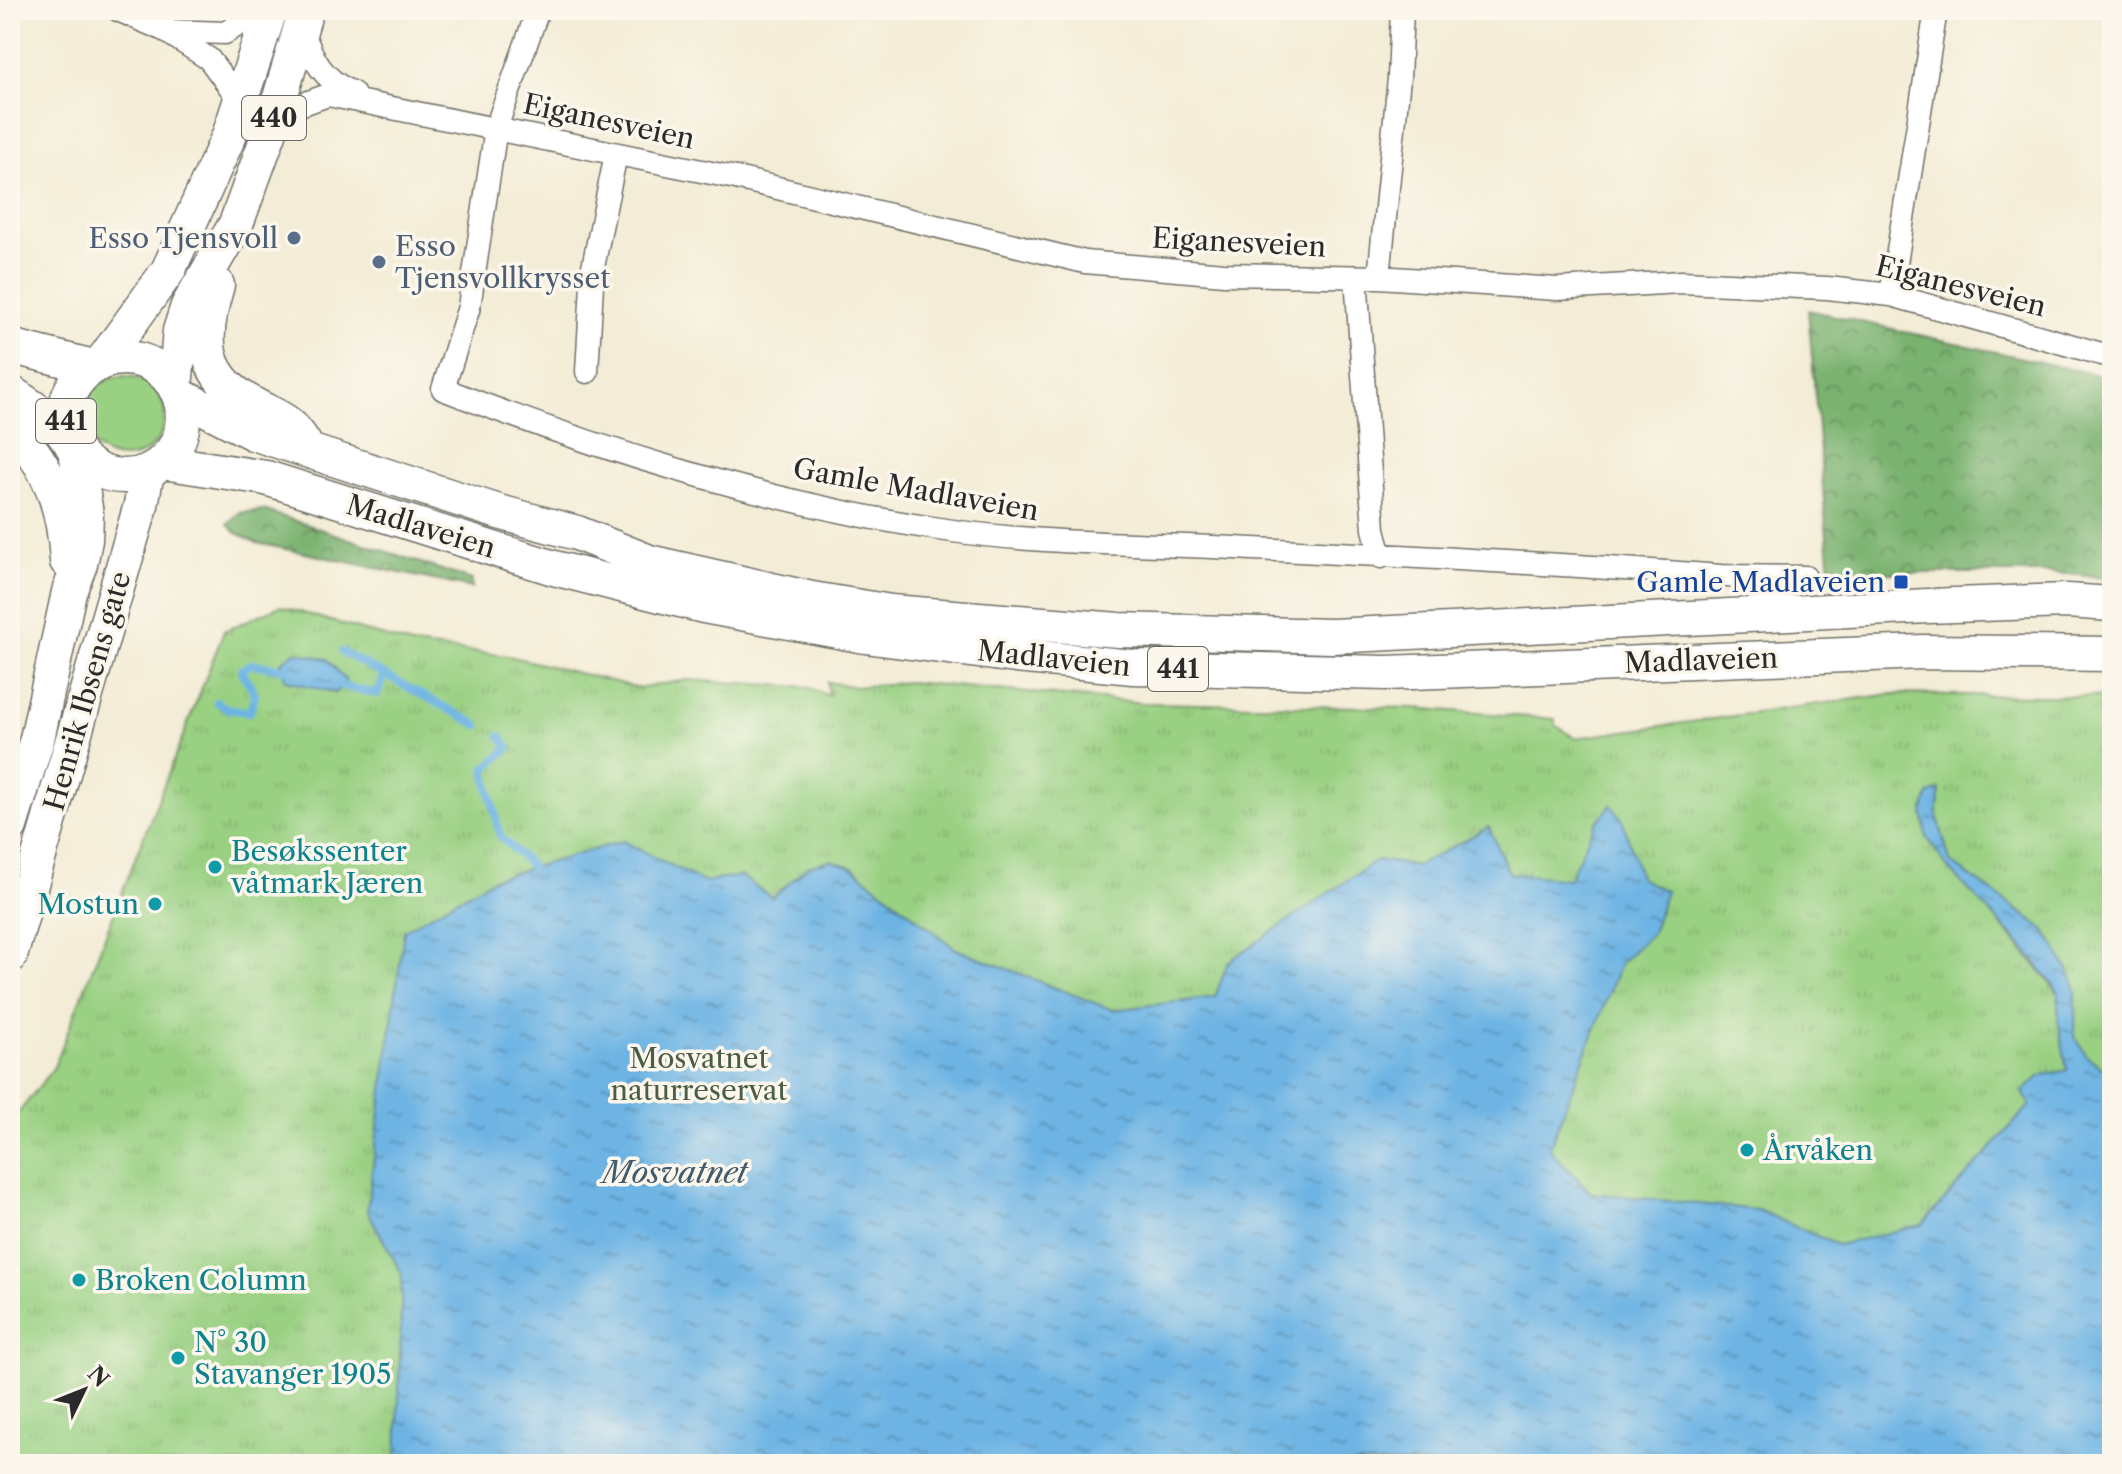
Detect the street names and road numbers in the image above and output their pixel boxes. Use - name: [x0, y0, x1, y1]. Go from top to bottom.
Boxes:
- street label: Eiganesveien: [520, 86, 698, 156]
- road number: 440: [242, 96, 306, 140]
- street label: Eiganesveien: [1151, 220, 1327, 264]
- street label: Eiganesveien: [1872, 248, 2050, 324]
- road number: 441: [36, 399, 96, 443]
- street label: Gamle Madlaveien: [791, 451, 1041, 527]
- street label: Madlaveien: [342, 487, 500, 565]
- street label: Henrik Ibsens gate: [37, 567, 137, 815]
- street label: Madlaveien: [976, 633, 1132, 683]
- street label: Madlaveien: [1623, 640, 1779, 680]
- road number: 441: [1148, 647, 1208, 691]

